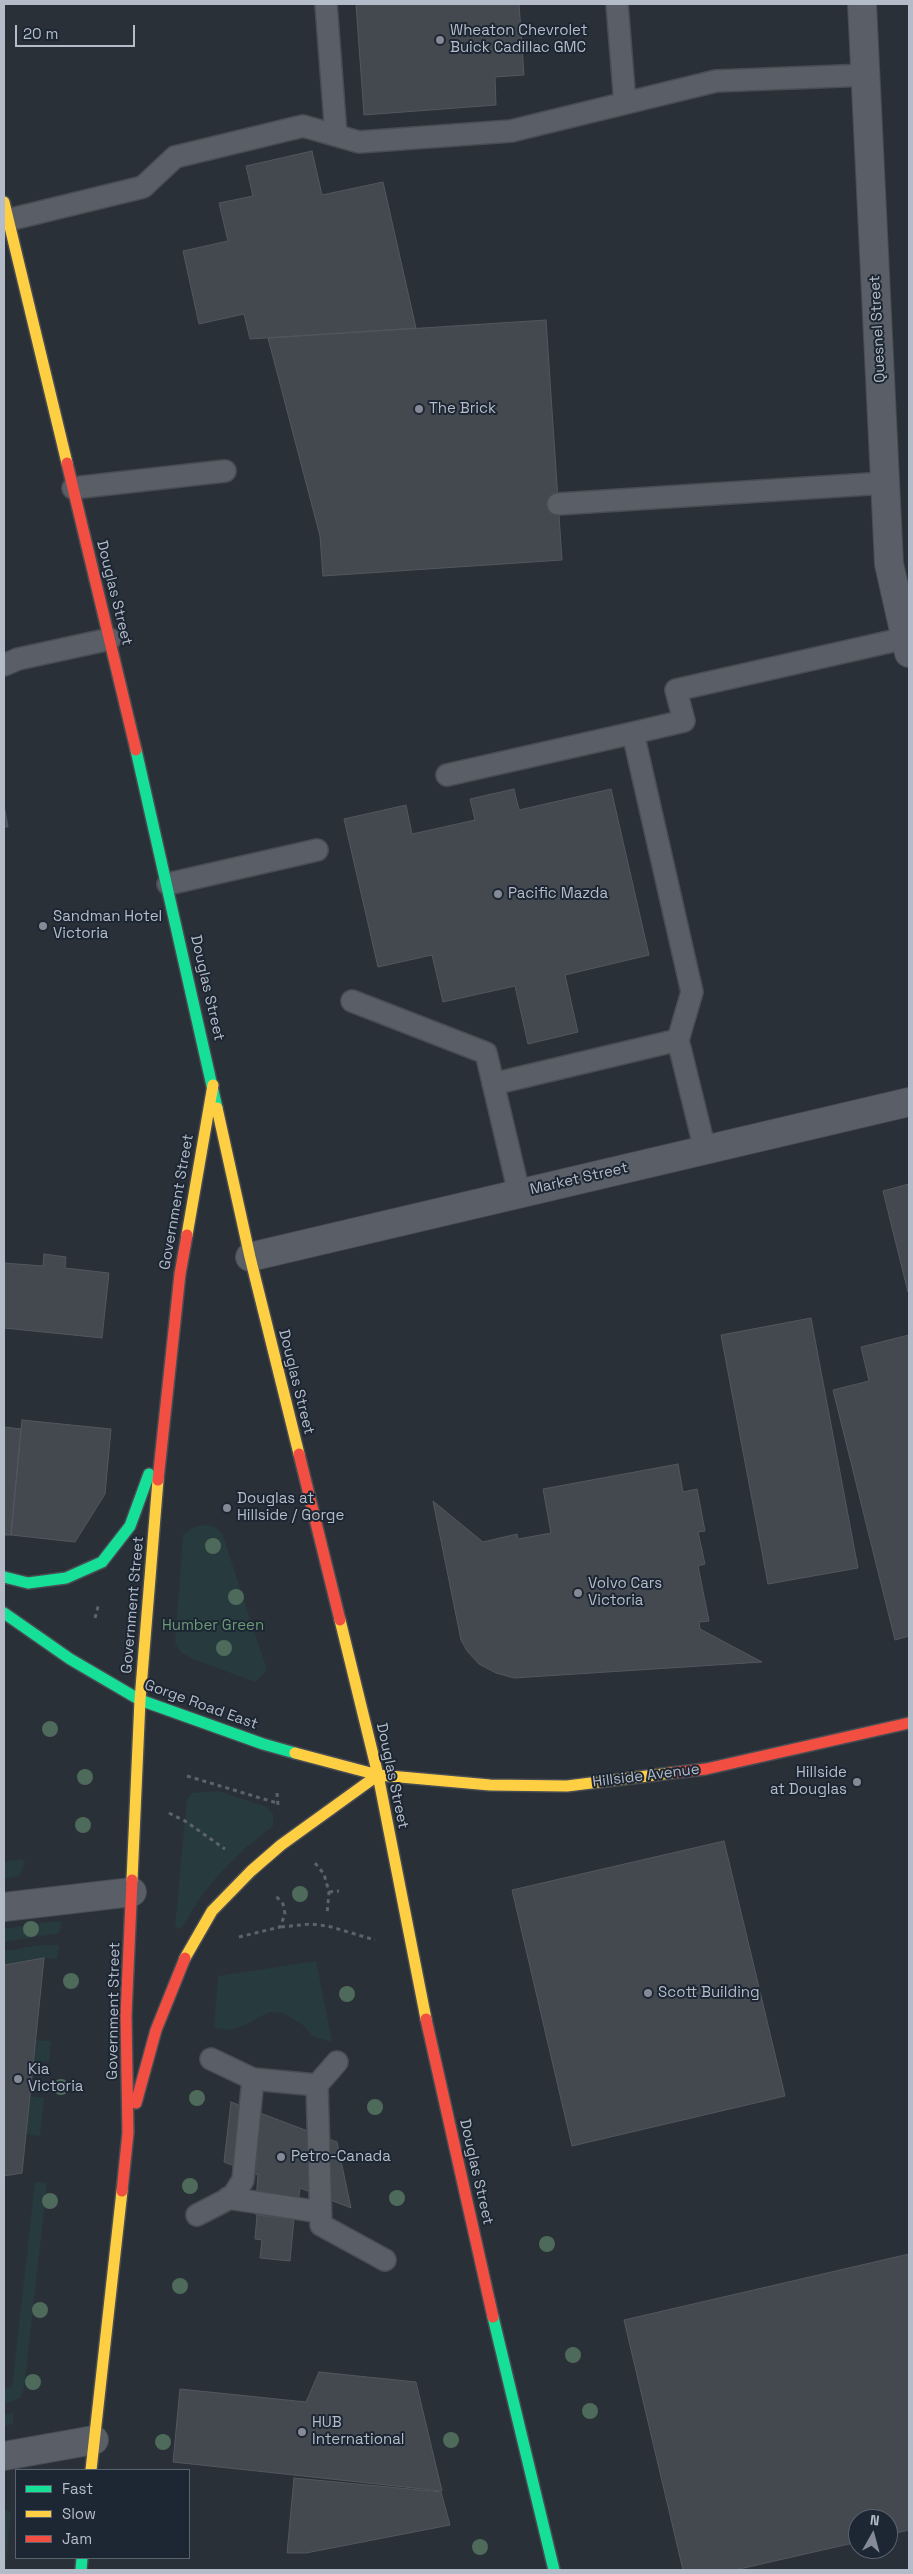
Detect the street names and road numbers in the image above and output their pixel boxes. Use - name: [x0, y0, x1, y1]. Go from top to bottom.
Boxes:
- street label: Quesnel Street: [866, 275, 890, 383]
- street label: Douglas Street: [92, 538, 136, 648]
- street label: Douglas Street: [186, 933, 228, 1043]
- street label: Government Street: [156, 1133, 198, 1271]
- street label: Market Street: [528, 1159, 630, 1199]
- street label: Douglas Street: [274, 1327, 318, 1437]
- street label: Government Street: [118, 1536, 148, 1674]
- street label: Gorge Road East: [142, 1676, 260, 1734]
- street label: Douglas Street: [372, 1721, 412, 1831]
- street label: Hillside Avenue: [591, 1760, 701, 1792]
- street label: Government Street: [104, 1942, 124, 2080]
- street label: Douglas Street: [455, 2117, 497, 2227]

